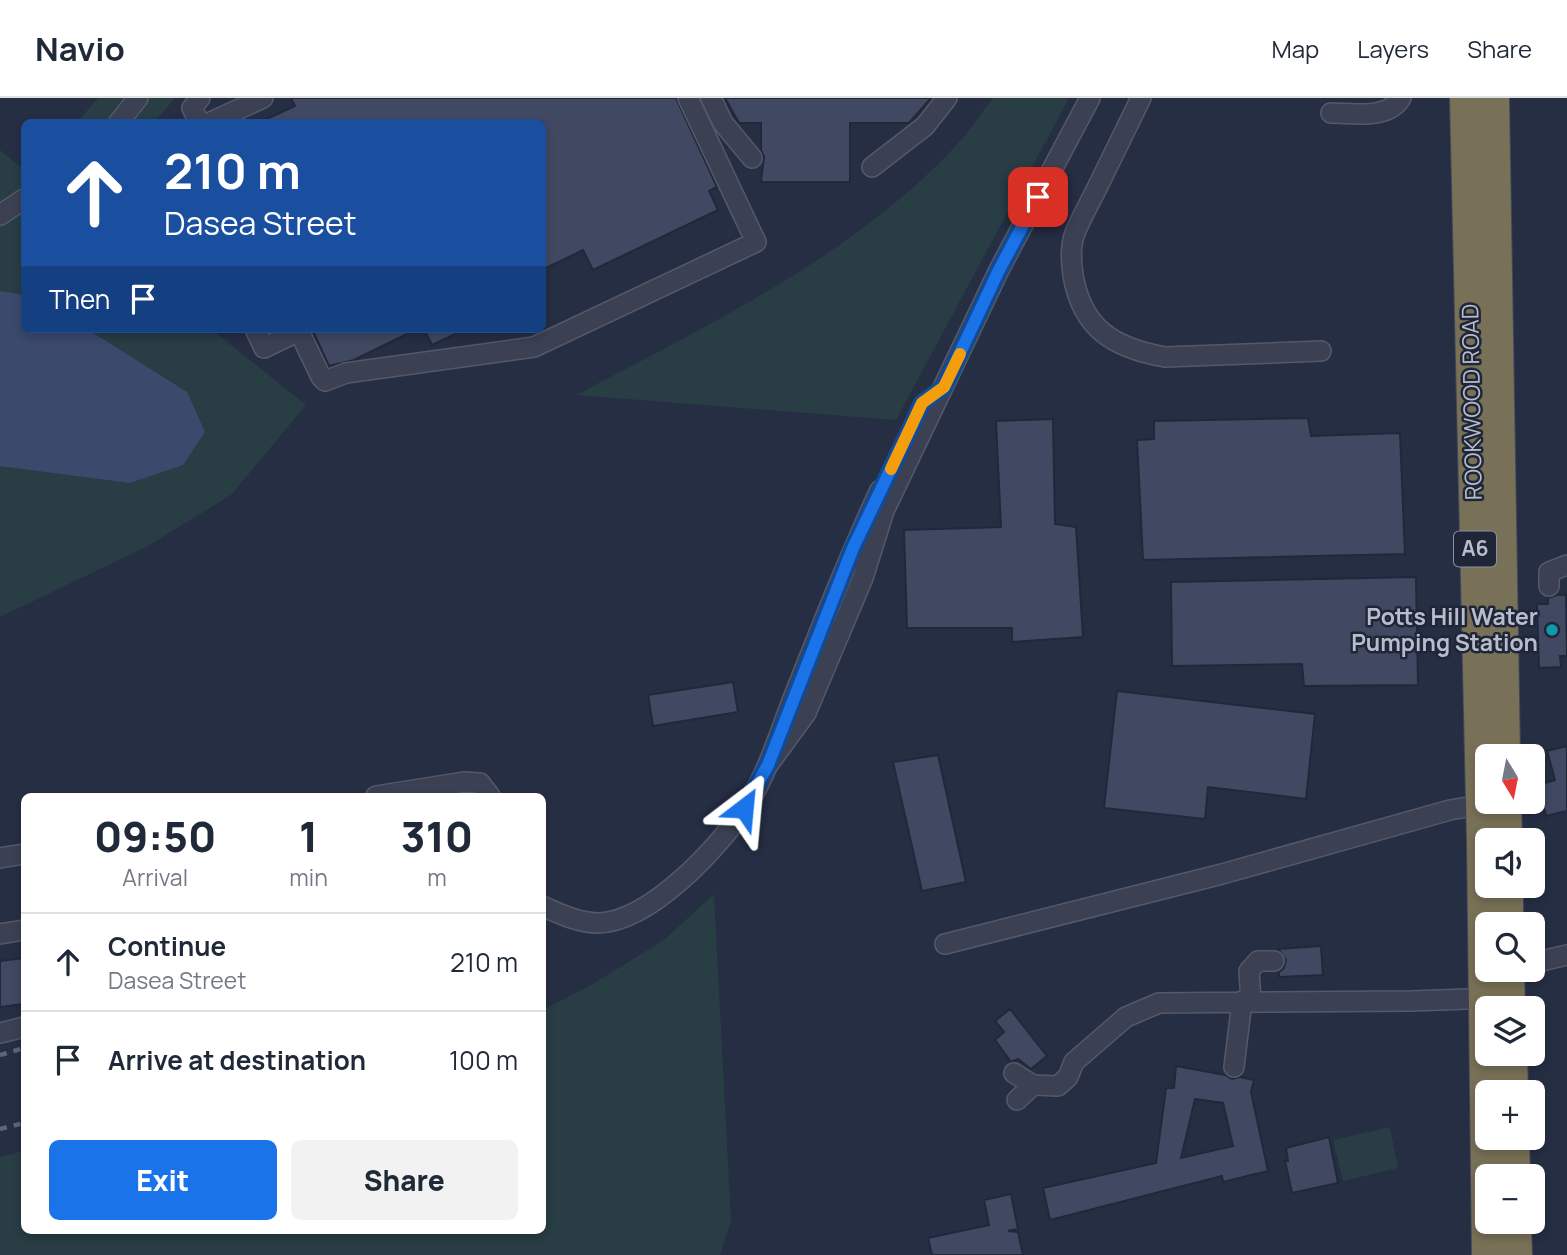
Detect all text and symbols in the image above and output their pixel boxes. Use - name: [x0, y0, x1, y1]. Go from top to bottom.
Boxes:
- text: Navio: [35, 26, 125, 71]
- text: Map: [1272, 32, 1319, 65]
- text: Layers: [1357, 32, 1429, 65]
- text: Share: [1467, 32, 1532, 65]
- text: 210 m: [164, 137, 301, 204]
- icon: ahead: [49, 147, 140, 238]
- pin: [1008, 167, 1068, 227]
- icon: arrive: [1019, 178, 1057, 216]
- text: Dasea Street: [164, 201, 357, 245]
- icon: arrive: [124, 280, 162, 318]
- text: Then: [49, 281, 110, 317]
- street label: ROOKWOOD ROAD: [1453, 303, 1489, 501]
- road number: A6: [1454, 532, 1496, 566]
- place label: Potts Hill Water Pumping Station: [1351, 600, 1538, 658]
- marker: Potts Hill Water Pumping Station: [1544, 622, 1560, 638]
- north arrow: [1475, 744, 1545, 814]
- map controls: [1475, 744, 1545, 1234]
- position arrow: [707, 771, 781, 845]
- text: 09:50: [94, 807, 216, 865]
- text: 1: [299, 807, 318, 865]
- text: 310: [401, 807, 473, 865]
- button: sound: [1475, 828, 1545, 898]
- text: Arrival: [122, 861, 188, 893]
- text: min: [289, 861, 328, 893]
- text: m: [427, 861, 447, 893]
- button: search: [1475, 912, 1545, 982]
- text: Continue: [108, 928, 226, 964]
- icon: ahead: [49, 943, 87, 981]
- text: 210 m: [450, 944, 518, 980]
- text: Dasea Street: [108, 964, 246, 996]
- button: layers: [1475, 996, 1545, 1066]
- icon: arrive: [49, 1041, 87, 1079]
- text: Arrive at destination: [108, 1042, 366, 1078]
- text: 100 m: [449, 1042, 518, 1078]
- button: +: [1475, 1080, 1545, 1150]
- button: Exit: [49, 1140, 277, 1220]
- button: Share: [291, 1140, 518, 1220]
- button: −: [1475, 1164, 1545, 1234]

